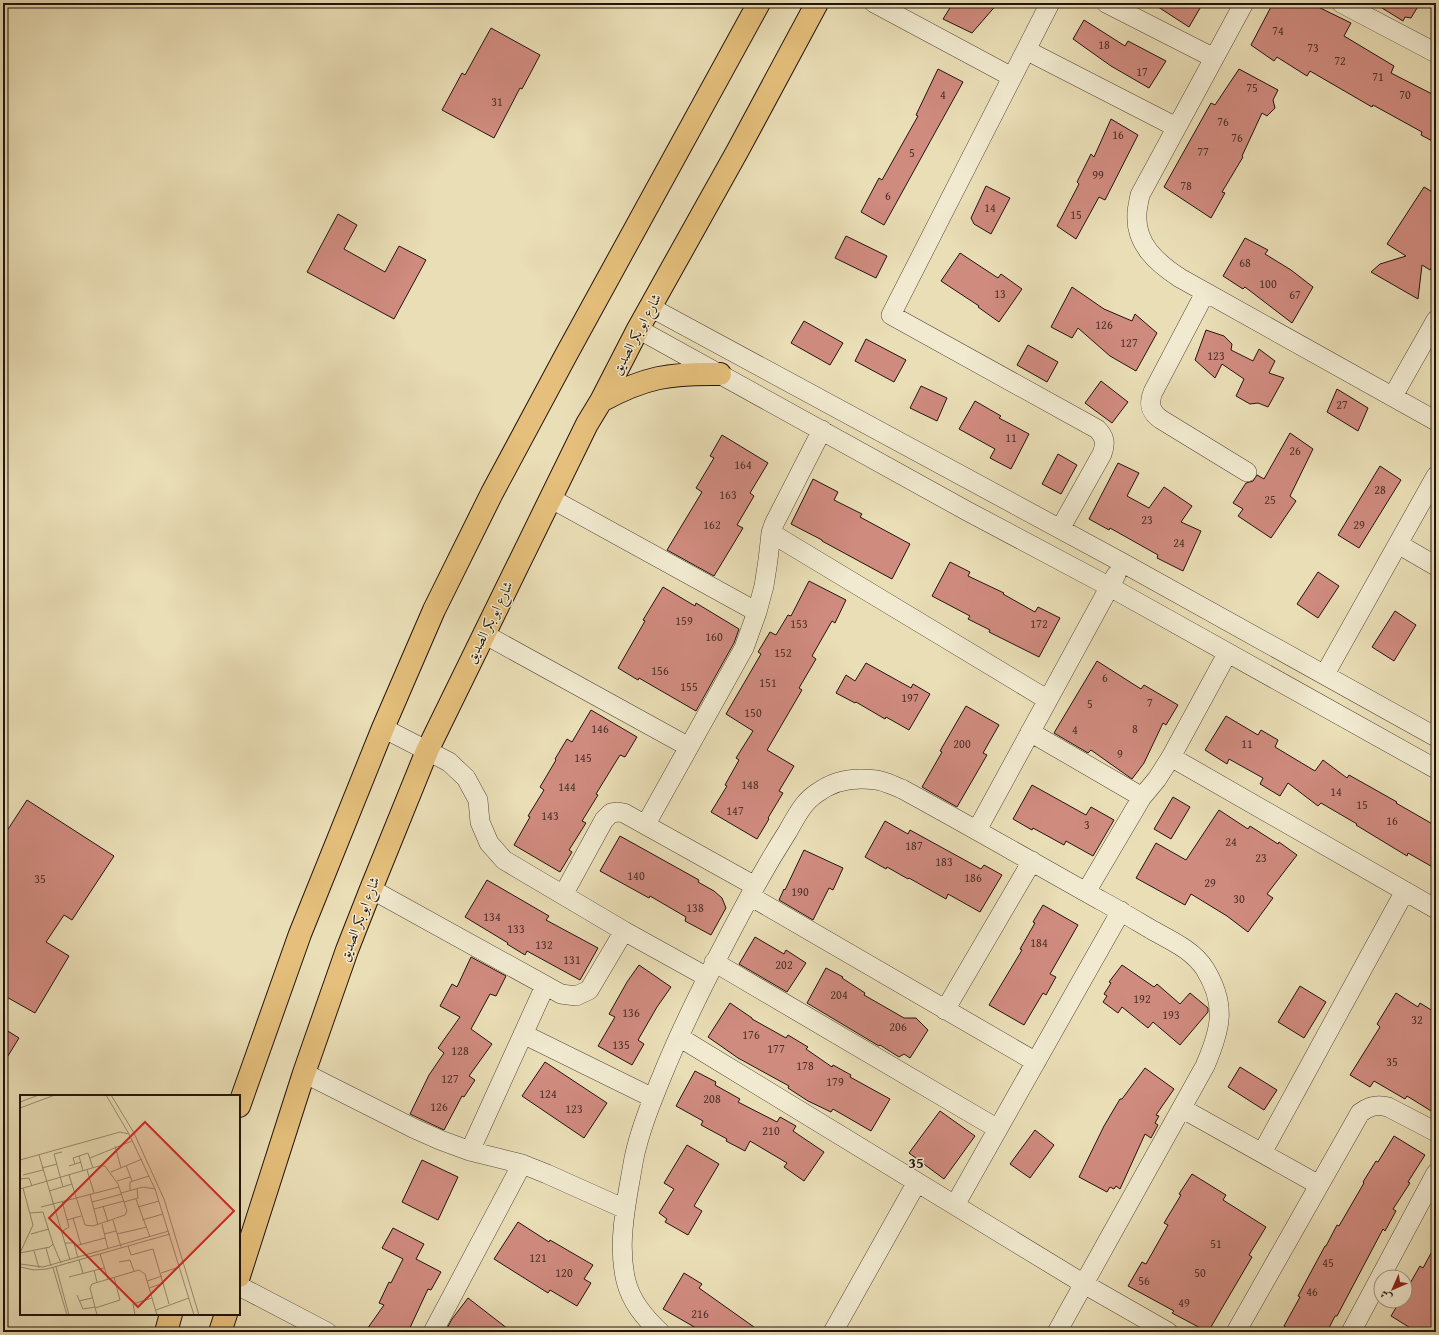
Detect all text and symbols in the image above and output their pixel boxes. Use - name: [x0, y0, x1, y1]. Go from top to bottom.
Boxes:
- house number: 74: [1272, 22, 1284, 39]
- house number: 18: [1098, 36, 1110, 53]
- house number: 73: [1307, 39, 1319, 56]
- house number: 72: [1334, 52, 1346, 69]
- house number: 17: [1136, 63, 1148, 80]
- house number: 71: [1372, 68, 1384, 85]
- house number: 75: [1246, 79, 1258, 96]
- house number: 4: [940, 86, 946, 103]
- house number: 70: [1399, 86, 1411, 103]
- house number: 31: [491, 93, 503, 110]
- house number: 76: [1217, 113, 1229, 130]
- house number: 16: [1112, 126, 1124, 143]
- house number: 76: [1231, 129, 1243, 146]
- house number: 77: [1197, 143, 1209, 160]
- house number: 5: [909, 144, 915, 161]
- house number: 99: [1092, 166, 1104, 183]
- house number: 78: [1180, 177, 1192, 194]
- house number: 6: [885, 187, 891, 204]
- house number: 14: [984, 199, 996, 216]
- house number: 15: [1070, 206, 1082, 223]
- house number: 68: [1239, 254, 1251, 271]
- house number: 100: [1259, 275, 1277, 292]
- house number: 13: [994, 285, 1006, 302]
- house number: 67: [1289, 286, 1301, 303]
- street label: شارع ابو بكر الصديق: [606, 290, 668, 379]
- house number: 126: [1095, 316, 1113, 333]
- house number: 127: [1120, 334, 1138, 351]
- house number: 123: [1207, 347, 1225, 364]
- house number: 27: [1336, 396, 1348, 413]
- house number: 11: [1005, 429, 1017, 446]
- house number: 26: [1289, 442, 1301, 459]
- house number: 164: [734, 456, 752, 473]
- house number: 28: [1374, 481, 1386, 498]
- house number: 163: [719, 486, 737, 503]
- house number: 25: [1264, 491, 1276, 508]
- house number: 23: [1141, 511, 1153, 528]
- house number: 162: [703, 516, 721, 533]
- house number: 29: [1353, 516, 1365, 533]
- house number: 24: [1173, 534, 1185, 551]
- street label: شارع ابو بكر الصديق: [460, 577, 519, 667]
- house number: 159: [675, 612, 693, 629]
- house number: 153: [790, 615, 808, 632]
- house number: 172: [1030, 615, 1048, 632]
- house number: 160: [705, 628, 723, 645]
- house number: 152: [774, 644, 792, 661]
- house number: 156: [651, 662, 669, 679]
- house number: 6: [1102, 669, 1108, 686]
- house number: 151: [759, 674, 777, 691]
- house number: 155: [680, 678, 698, 695]
- house number: 197: [901, 689, 919, 706]
- house number: 7: [1147, 694, 1153, 711]
- house number: 5: [1087, 695, 1093, 712]
- house number: 150: [744, 704, 762, 721]
- house number: 146: [591, 720, 609, 737]
- house number: 8: [1132, 720, 1138, 737]
- house number: 4: [1072, 721, 1078, 738]
- house number: 200: [953, 735, 971, 752]
- house number: 11: [1241, 735, 1253, 752]
- house number: 9: [1117, 745, 1123, 762]
- house number: 145: [574, 749, 592, 766]
- house number: 148: [741, 776, 759, 793]
- house number: 144: [558, 778, 576, 795]
- house number: 14: [1330, 783, 1342, 800]
- house number: 15: [1356, 796, 1368, 813]
- house number: 147: [726, 802, 744, 819]
- house number: 143: [541, 807, 559, 824]
- house number: 16: [1386, 812, 1398, 829]
- house number: 3: [1084, 816, 1090, 833]
- house number: 24: [1225, 833, 1237, 850]
- house number: 187: [905, 837, 923, 854]
- house number: 23: [1255, 849, 1267, 866]
- house number: 183: [935, 853, 953, 870]
- house number: 140: [627, 867, 645, 884]
- house number: 186: [964, 869, 982, 886]
- house number: 35: [34, 870, 46, 887]
- street label: شارع ابو بكر الصديق: [334, 874, 386, 965]
- house number: 29: [1204, 874, 1216, 891]
- house number: 190: [791, 883, 809, 900]
- house number: 30: [1233, 890, 1245, 907]
- house number: 138: [686, 899, 704, 916]
- house number: 134: [483, 908, 501, 925]
- house number: 133: [507, 920, 525, 937]
- house number: 184: [1030, 934, 1048, 951]
- house number: 132: [535, 936, 553, 953]
- house number: 131: [563, 951, 581, 968]
- house number: 202: [775, 956, 793, 973]
- house number: 204: [830, 986, 848, 1003]
- house number: 192: [1133, 990, 1151, 1007]
- house number: 136: [622, 1004, 640, 1021]
- house number: 193: [1162, 1006, 1180, 1023]
- house number: 32: [1411, 1011, 1423, 1028]
- house number: 206: [889, 1018, 907, 1035]
- house number: 176: [742, 1026, 760, 1043]
- house number: 135: [612, 1036, 630, 1053]
- house number: 177: [767, 1040, 785, 1057]
- house number: 128: [451, 1042, 469, 1059]
- house number: 35: [1386, 1053, 1398, 1070]
- house number: 178: [796, 1057, 814, 1074]
- house number: 127: [441, 1070, 459, 1087]
- house number: 179: [826, 1073, 844, 1090]
- house number: 124: [539, 1085, 557, 1102]
- house number: 208: [703, 1090, 721, 1107]
- inset map: [20, 1095, 240, 1315]
- house number: 126: [430, 1098, 448, 1115]
- house number: 123: [565, 1100, 583, 1117]
- house number: 210: [762, 1122, 780, 1139]
- district label: 35: [908, 1152, 924, 1173]
- house number: 51: [1210, 1235, 1222, 1252]
- house number: 121: [529, 1249, 547, 1266]
- house number: 45: [1322, 1254, 1334, 1271]
- house number: 120: [555, 1264, 573, 1281]
- house number: 50: [1194, 1264, 1206, 1281]
- north arrow: [1373, 1269, 1413, 1309]
- house number: 56: [1138, 1272, 1150, 1289]
- house number: 46: [1306, 1283, 1318, 1300]
- text: ش: [1376, 1286, 1395, 1306]
- house number: 49: [1178, 1294, 1190, 1311]
- house number: 216: [691, 1305, 709, 1322]

